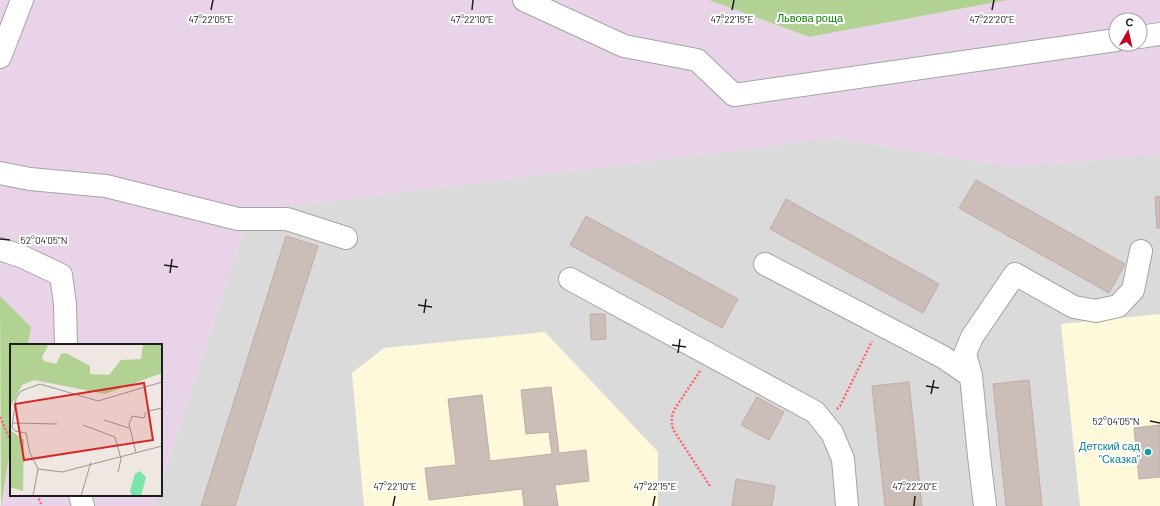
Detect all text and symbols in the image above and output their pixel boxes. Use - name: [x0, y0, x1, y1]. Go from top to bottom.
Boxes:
- park label: Львова роща: [777, 11, 844, 24]
- north arrow: [1108, 12, 1148, 52]
- text: 47°22'05"E: [188, 13, 234, 25]
- text: 47°22'10"E: [450, 13, 494, 25]
- text: 47°22'15"E: [710, 13, 754, 25]
- text: 47°22'20"E: [969, 13, 1015, 25]
- text: С: [1125, 15, 1135, 29]
- text: 52°04'05"N: [21, 234, 67, 246]
- inset map: [10, 344, 162, 496]
- text: 52°04'05"N: [1093, 415, 1139, 427]
- place label: Детский сад "Сказка": [1079, 439, 1141, 465]
- marker: Детский сад "Сказка": [1143, 447, 1153, 457]
- text: 47°22'10"E: [373, 480, 417, 492]
- text: 47°22'15"E: [633, 480, 677, 492]
- text: 47°22'20"E: [892, 480, 938, 492]

